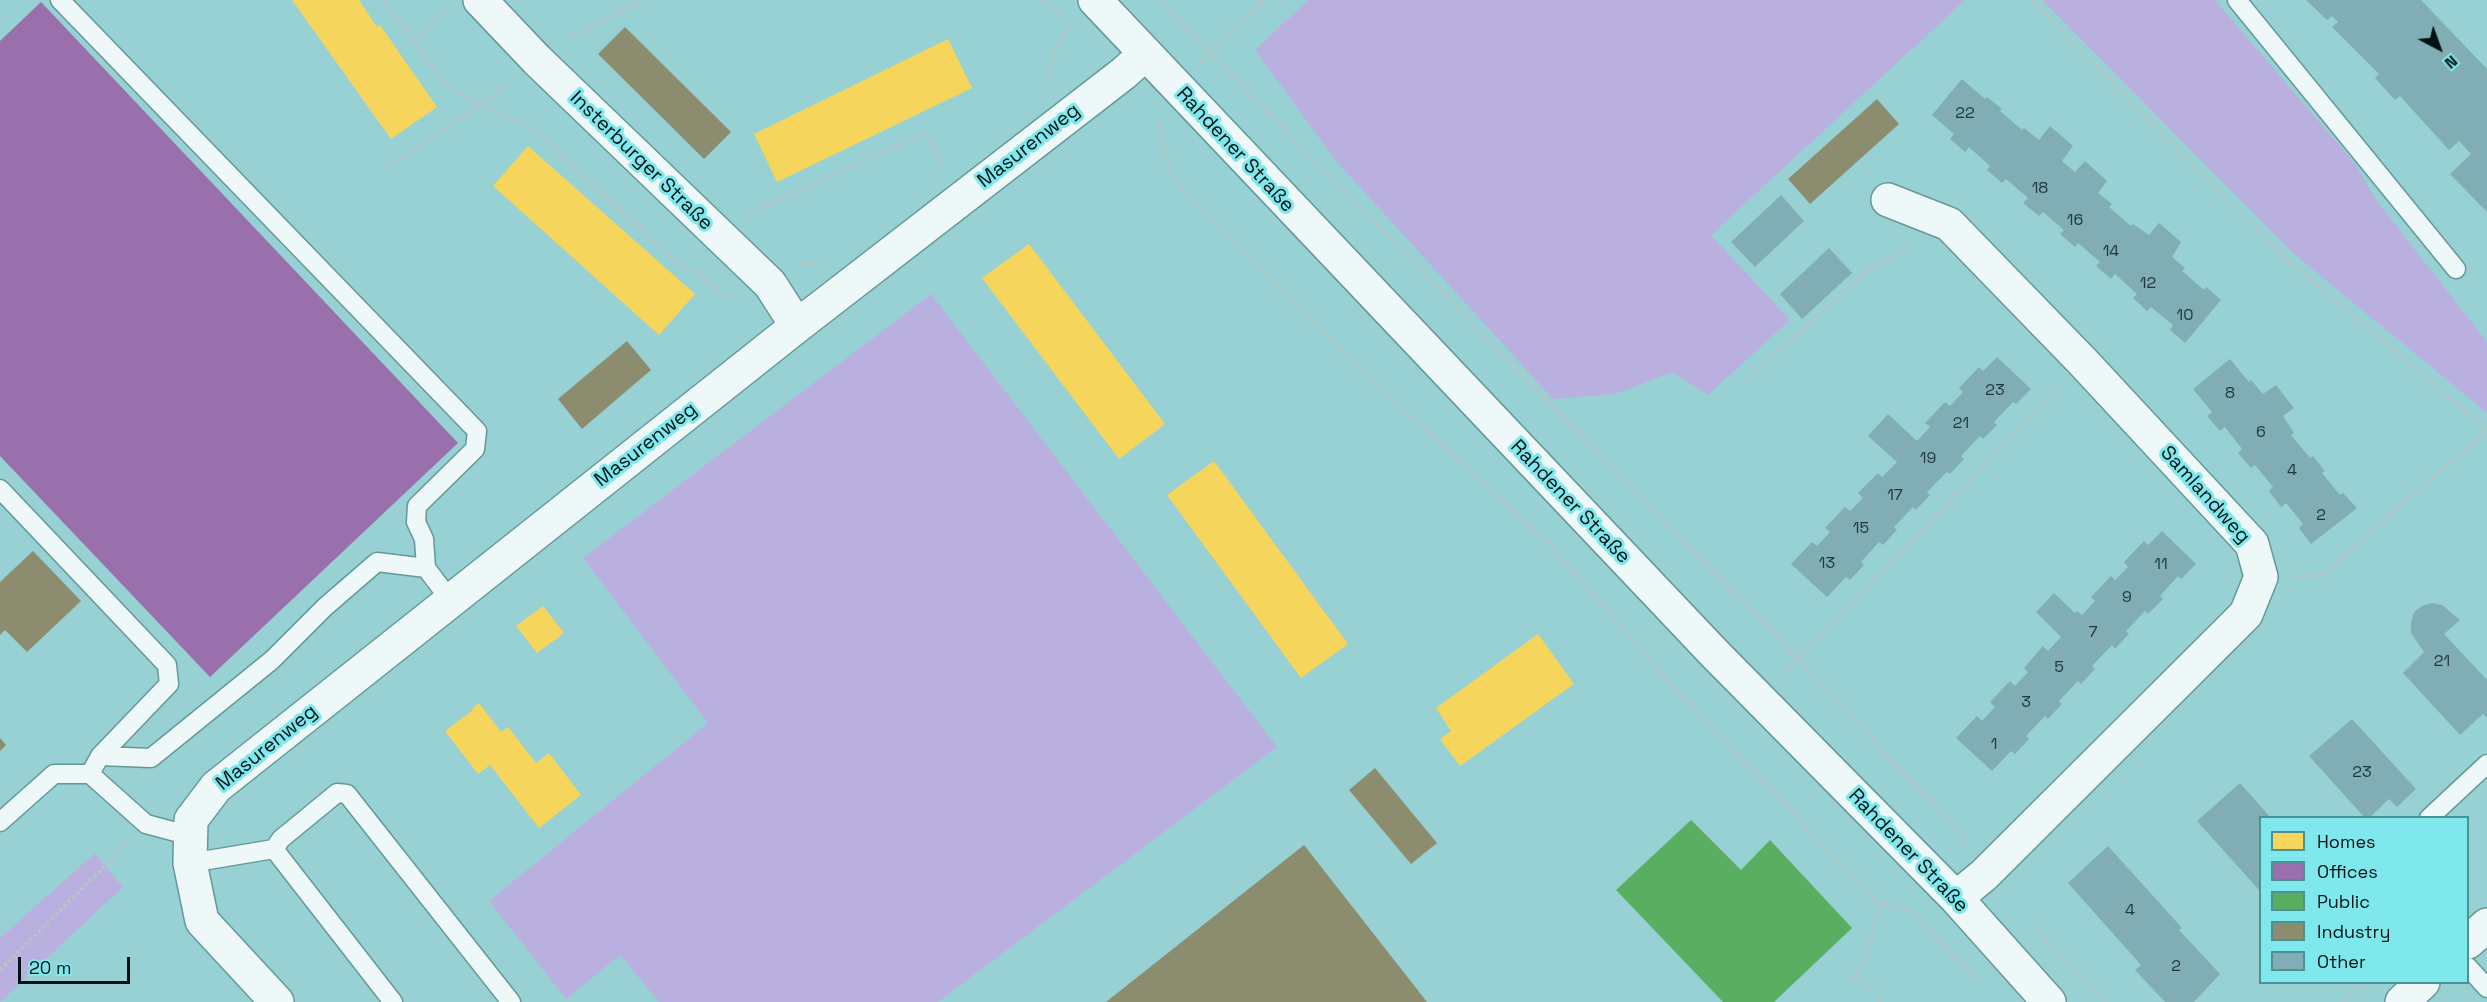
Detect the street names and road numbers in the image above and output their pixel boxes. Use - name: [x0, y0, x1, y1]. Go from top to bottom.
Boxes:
- street label: Rahdener Straße: [1171, 82, 1299, 218]
- street label: Insterburger Straße: [564, 86, 718, 236]
- street label: Masurenweg: [973, 99, 1085, 193]
- street label: Masurenweg: [590, 398, 702, 492]
- street label: Rahdener Straße: [1505, 435, 1635, 569]
- street label: Samlandweg: [2155, 441, 2255, 549]
- street label: Masurenweg: [212, 700, 322, 796]
- street label: Rahdener Straße: [1843, 784, 1973, 918]

